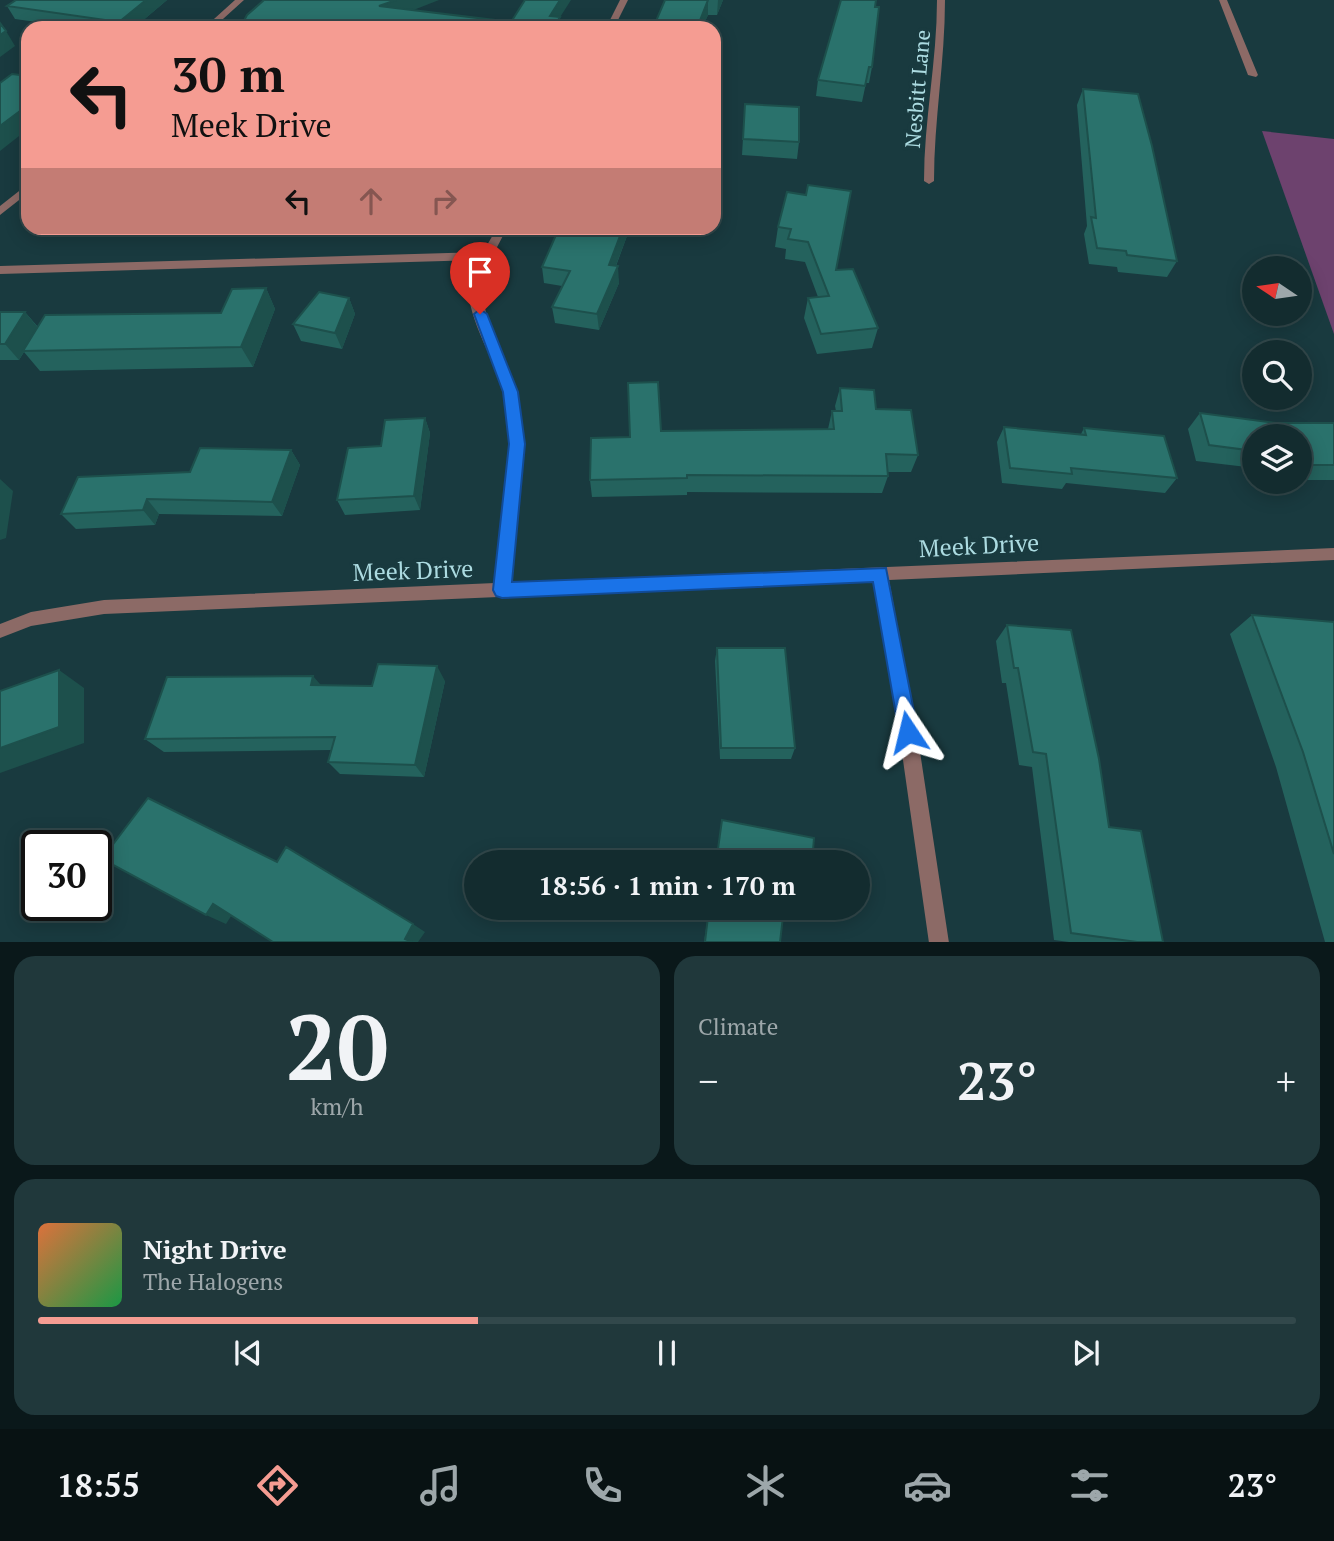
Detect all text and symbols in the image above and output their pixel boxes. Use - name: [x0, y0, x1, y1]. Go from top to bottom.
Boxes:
- street label: Nesbitt Lane: [898, 29, 936, 149]
- text: 30 m: [171, 41, 285, 106]
- icon: left: [56, 49, 147, 140]
- text: Meek Drive: [171, 104, 332, 146]
- icon: left: [279, 182, 317, 220]
- icon: ahead: [352, 182, 390, 220]
- icon: right: [425, 182, 463, 220]
- pin: [450, 242, 510, 314]
- icon: arrive: [461, 253, 499, 291]
- north arrow: [1242, 256, 1312, 326]
- map controls: [1242, 256, 1312, 494]
- button: search: [1242, 340, 1312, 410]
- button: layers: [1242, 424, 1312, 494]
- street label: Meek Drive: [918, 526, 1040, 564]
- street label: Meek Drive: [352, 552, 474, 588]
- position arrow: [871, 695, 945, 769]
- speed limit sign: 30: [21, 830, 112, 921]
- text: 18:56 · 1 min · 170 m: [538, 868, 796, 902]
- text: 20: [286, 985, 388, 1106]
- text: Climate: [698, 1011, 778, 1042]
- text: 23°: [957, 1046, 1037, 1115]
- text: −: [698, 1056, 718, 1106]
- text: +: [1276, 1056, 1296, 1106]
- text: km/h: [310, 1091, 364, 1122]
- text: Night Drive: [143, 1232, 287, 1266]
- text: The Halogens: [143, 1266, 283, 1297]
- icon: previous: [229, 1334, 267, 1372]
- icon: pause: [648, 1334, 686, 1372]
- icon: next: [1067, 1334, 1105, 1372]
- icon: directions: [253, 1461, 302, 1510]
- icon: music: [416, 1461, 465, 1510]
- icon: phone: [578, 1461, 627, 1510]
- icon: climate: [741, 1461, 790, 1510]
- icon: car: [903, 1461, 952, 1510]
- icon: filters: [1065, 1461, 1114, 1510]
- text: 18:55: [57, 1464, 140, 1506]
- text: 23°: [1228, 1464, 1277, 1506]

